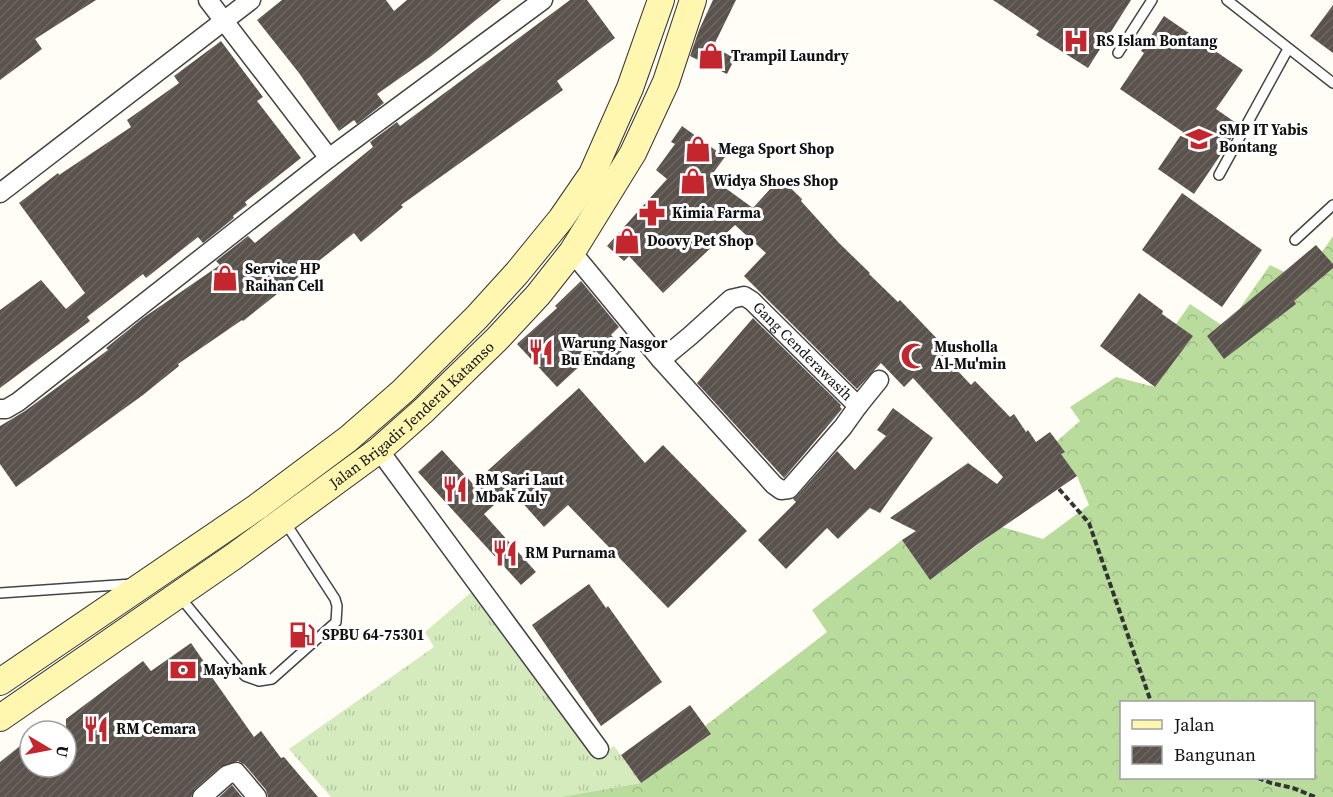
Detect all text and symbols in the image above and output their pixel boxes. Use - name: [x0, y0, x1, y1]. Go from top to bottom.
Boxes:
- hospital icon: RS Islam Bontang: [1061, 26, 1091, 56]
- place label: RS Islam Bontang: [1096, 30, 1217, 51]
- shop icon: Trampil Laundry: [696, 41, 726, 71]
- place label: Trampil Laundry: [731, 45, 849, 66]
- place label: SMP IT Yabis Bontang: [1219, 119, 1308, 157]
- school or university icon: SMP IT Yabis Bontang: [1184, 124, 1214, 154]
- shop icon: Mega Sport Shop: [683, 134, 713, 164]
- place label: Mega Sport Shop: [718, 138, 834, 159]
- shop icon: Widya Shoes Shop: [678, 166, 708, 196]
- place label: Widya Shoes Shop: [713, 170, 838, 191]
- pharmacy icon: Kimia Farma: [637, 198, 667, 228]
- place label: Kimia Farma: [672, 202, 762, 223]
- shop icon: Doovy Pet Shop: [612, 226, 642, 256]
- place label: Doovy Pet Shop: [647, 230, 754, 251]
- place label: Service HP Raihan Cell: [245, 258, 324, 296]
- shop icon: Service HP Raihan Cell: [210, 263, 240, 293]
- street label: Gang Cenderawasih: [748, 297, 858, 405]
- place label: Warung Nasgor Bu Endang: [561, 332, 667, 370]
- street label: Jalan Brigadir Jenderal Katamso: [324, 336, 499, 494]
- place label: Musholla Al-Mu'min: [934, 336, 1006, 374]
- restaurant icon: Warung Nasgor Bu Endang: [526, 337, 556, 367]
- mosque icon: Musholla Al-Mu'min: [899, 341, 929, 371]
- place label: RM Sari Laut Mbak Zuly: [475, 469, 565, 507]
- restaurant icon: RM Sari Laut Mbak Zuly: [440, 474, 470, 504]
- restaurant icon: RM Purnama: [490, 538, 520, 568]
- place label: RM Purnama: [525, 542, 617, 563]
- fuel station icon: SPBU 64-75301: [287, 620, 317, 650]
- place label: SPBU 64-75301: [322, 624, 425, 645]
- bank icon: Maybank: [168, 655, 198, 685]
- place label: Maybank: [203, 659, 267, 680]
- legend: [1120, 701, 1315, 779]
- text: Jalan: [1173, 712, 1215, 737]
- restaurant icon: RM Cemara: [81, 714, 111, 744]
- place label: RM Cemara: [116, 718, 197, 739]
- north arrow: [18, 719, 78, 779]
- text: Bangunan: [1174, 742, 1256, 767]
- text: U: [51, 744, 75, 760]

